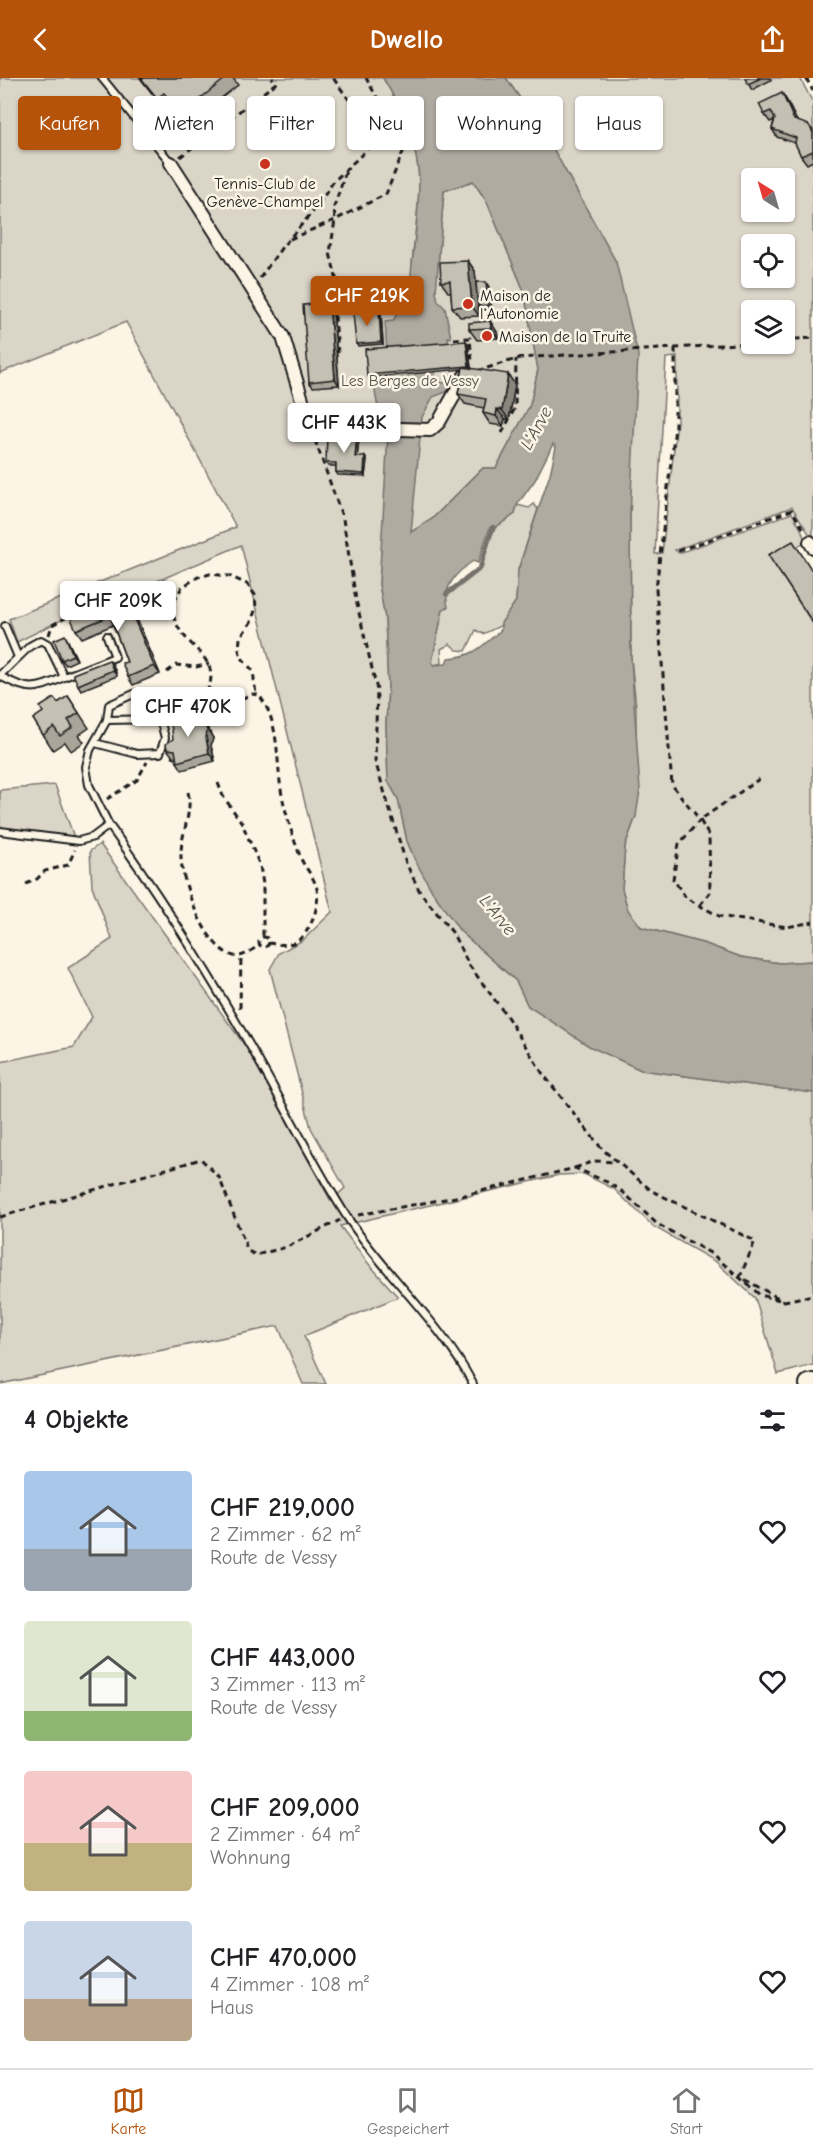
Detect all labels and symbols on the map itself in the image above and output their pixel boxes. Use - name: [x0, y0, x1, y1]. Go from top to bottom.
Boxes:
- marker: Tennis-Club de Genève-Champel: [258, 157, 272, 171]
- north arrow: [741, 168, 795, 222]
- place label: Tennis-Club de Genève-Champel: [206, 175, 324, 211]
- pin: CHF 219K: [305, 276, 429, 327]
- place label: Maison de l'Autonomie: [480, 287, 559, 323]
- marker: Maison de l'Autonomie: [461, 297, 475, 311]
- place label: Maison de la Truite: [499, 328, 631, 346]
- marker: Maison de la Truite: [480, 329, 494, 343]
- park label: Les Berges de Vessy: [341, 372, 480, 390]
- pin: CHF 443K: [282, 403, 406, 454]
- water label: L'Arve: [516, 403, 557, 454]
- pin: CHF 209K: [56, 581, 180, 632]
- pin: CHF 470K: [126, 687, 250, 738]
- water label: L'Arve: [475, 891, 520, 940]

